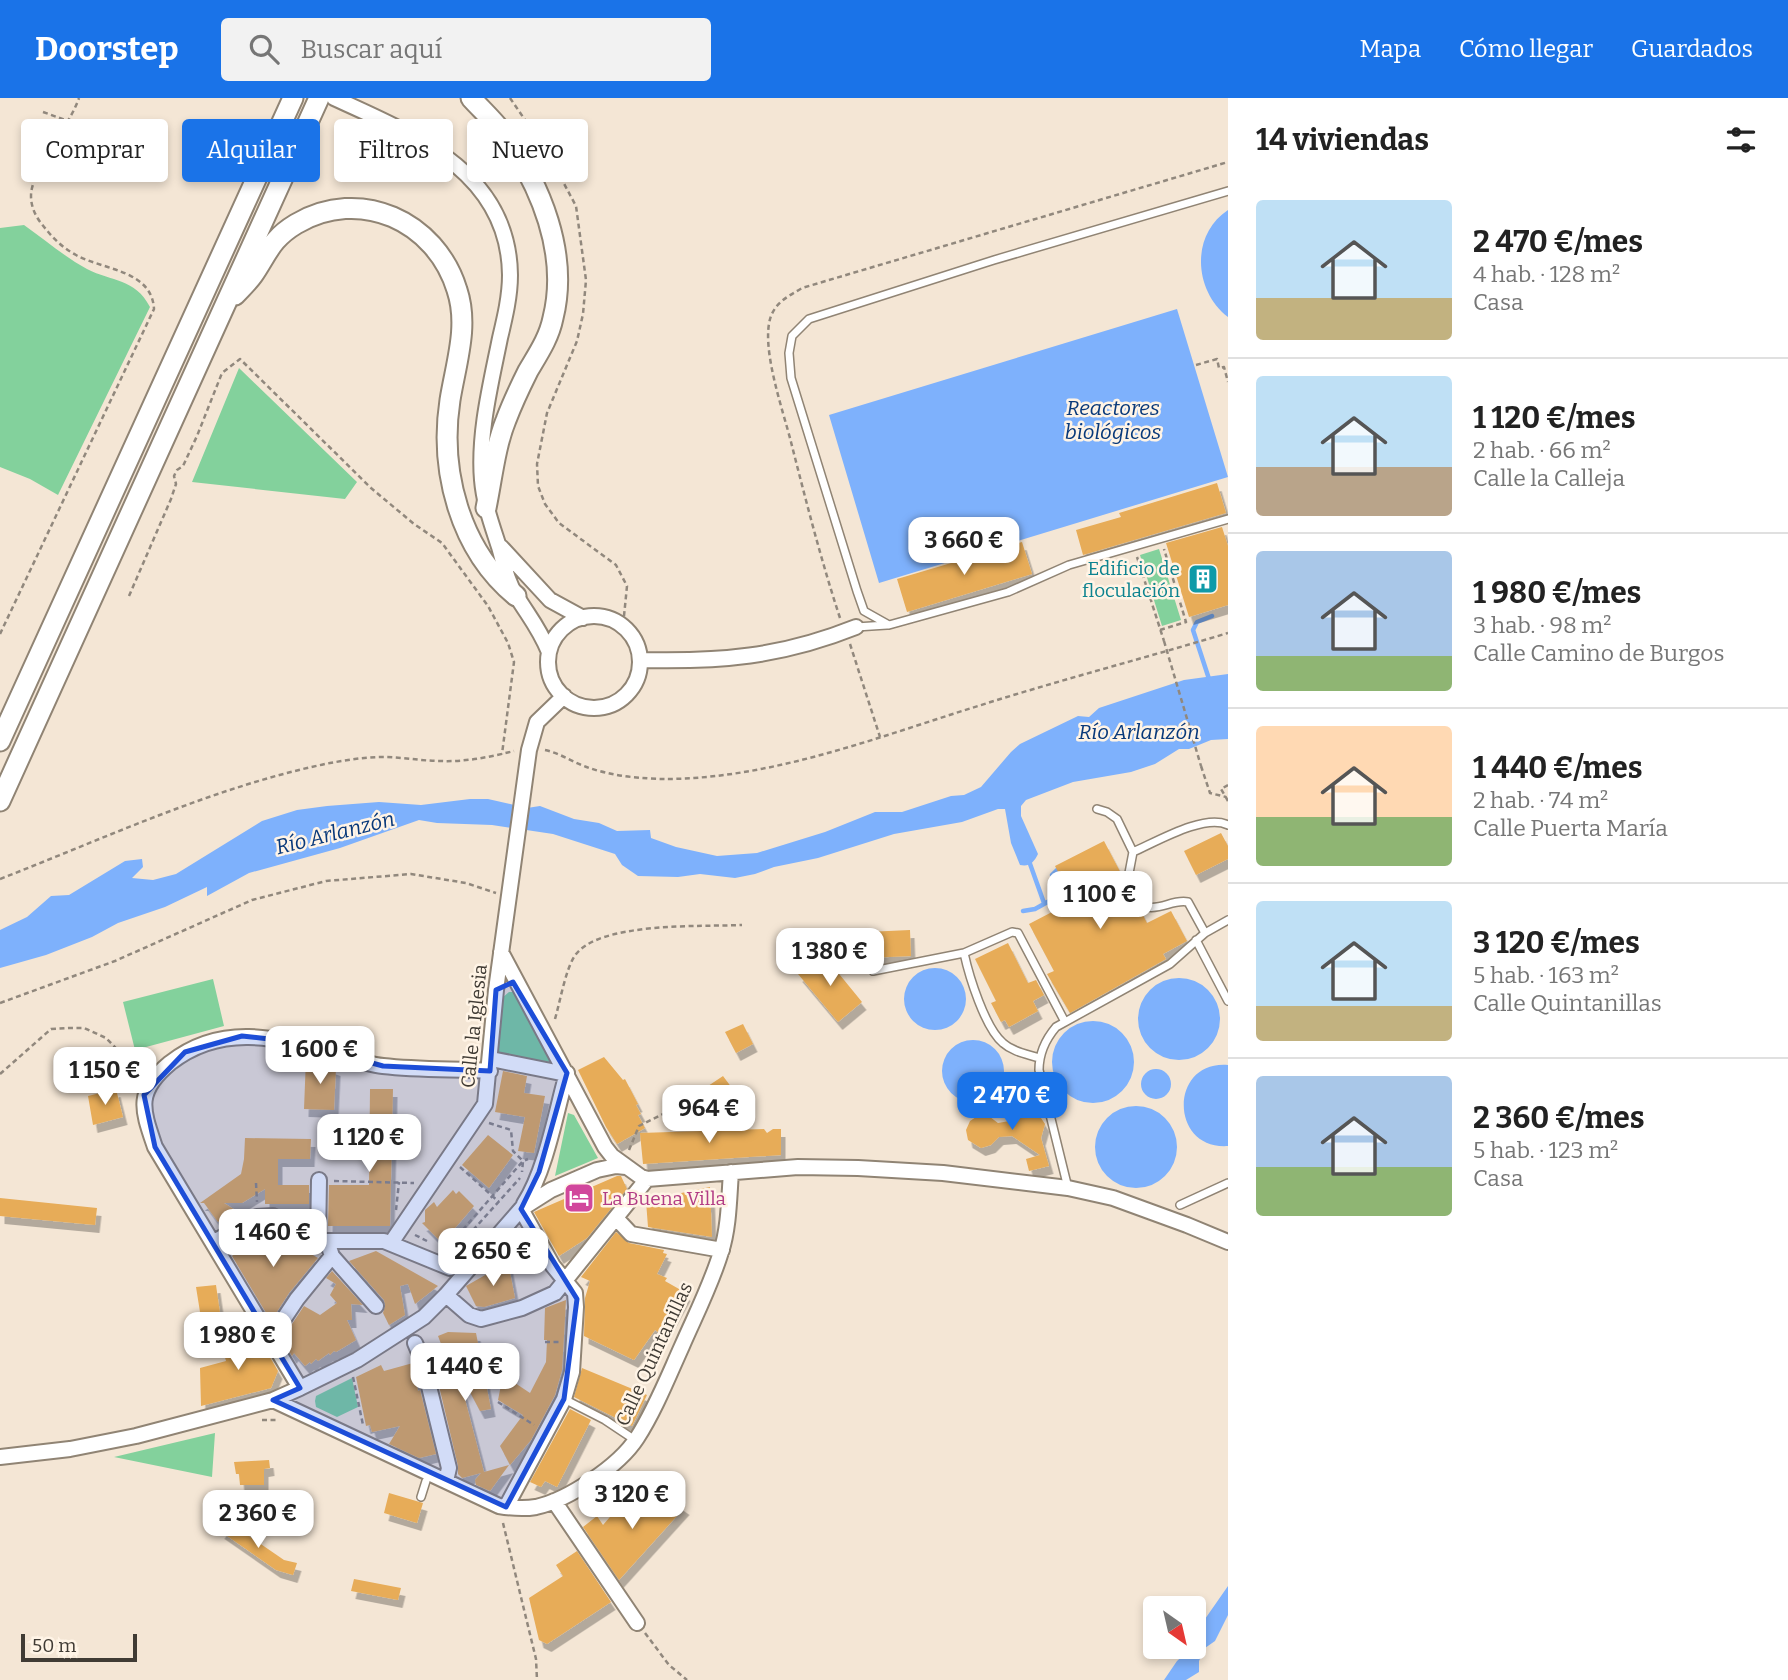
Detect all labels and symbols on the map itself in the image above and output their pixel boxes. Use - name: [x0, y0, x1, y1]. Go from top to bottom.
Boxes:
- water label: Reactores biológicos: [1065, 395, 1161, 445]
- pin: 3 660 €: [899, 518, 1029, 577]
- place label: Edificio de floculación: [1082, 557, 1180, 602]
- building icon: Edificio de floculación: [1186, 562, 1220, 596]
- water label: Río Arlanzón: [1078, 719, 1200, 745]
- water label: Río Arlanzón: [273, 806, 397, 860]
- pin: 1 100 €: [1035, 872, 1165, 931]
- pin: 1 380 €: [765, 928, 895, 988]
- street label: Calle la Iglesia: [456, 962, 492, 1089]
- pin: 1 600 €: [255, 1026, 385, 1086]
- pin: 1 150 €: [40, 1048, 170, 1107]
- pin: 2 470 €: [947, 1072, 1077, 1132]
- pin: 964 €: [660, 1086, 758, 1145]
- pin: 1 120 €: [304, 1114, 434, 1174]
- hotel icon: La Buena Villa: [562, 1181, 596, 1215]
- place label: La Buena Villa: [602, 1187, 726, 1210]
- pin: 1 460 €: [208, 1210, 338, 1269]
- pin: 2 650 €: [428, 1228, 558, 1288]
- street label: Calle Quintanillas: [611, 1278, 697, 1430]
- pin: 1 980 €: [173, 1312, 303, 1372]
- pin: 1 440 €: [400, 1344, 530, 1403]
- pin: 3 120 €: [567, 1472, 697, 1531]
- pin: 2 360 €: [193, 1490, 323, 1550]
- north arrow: [1143, 1596, 1206, 1659]
- scale bar: [21, 1631, 136, 1663]

